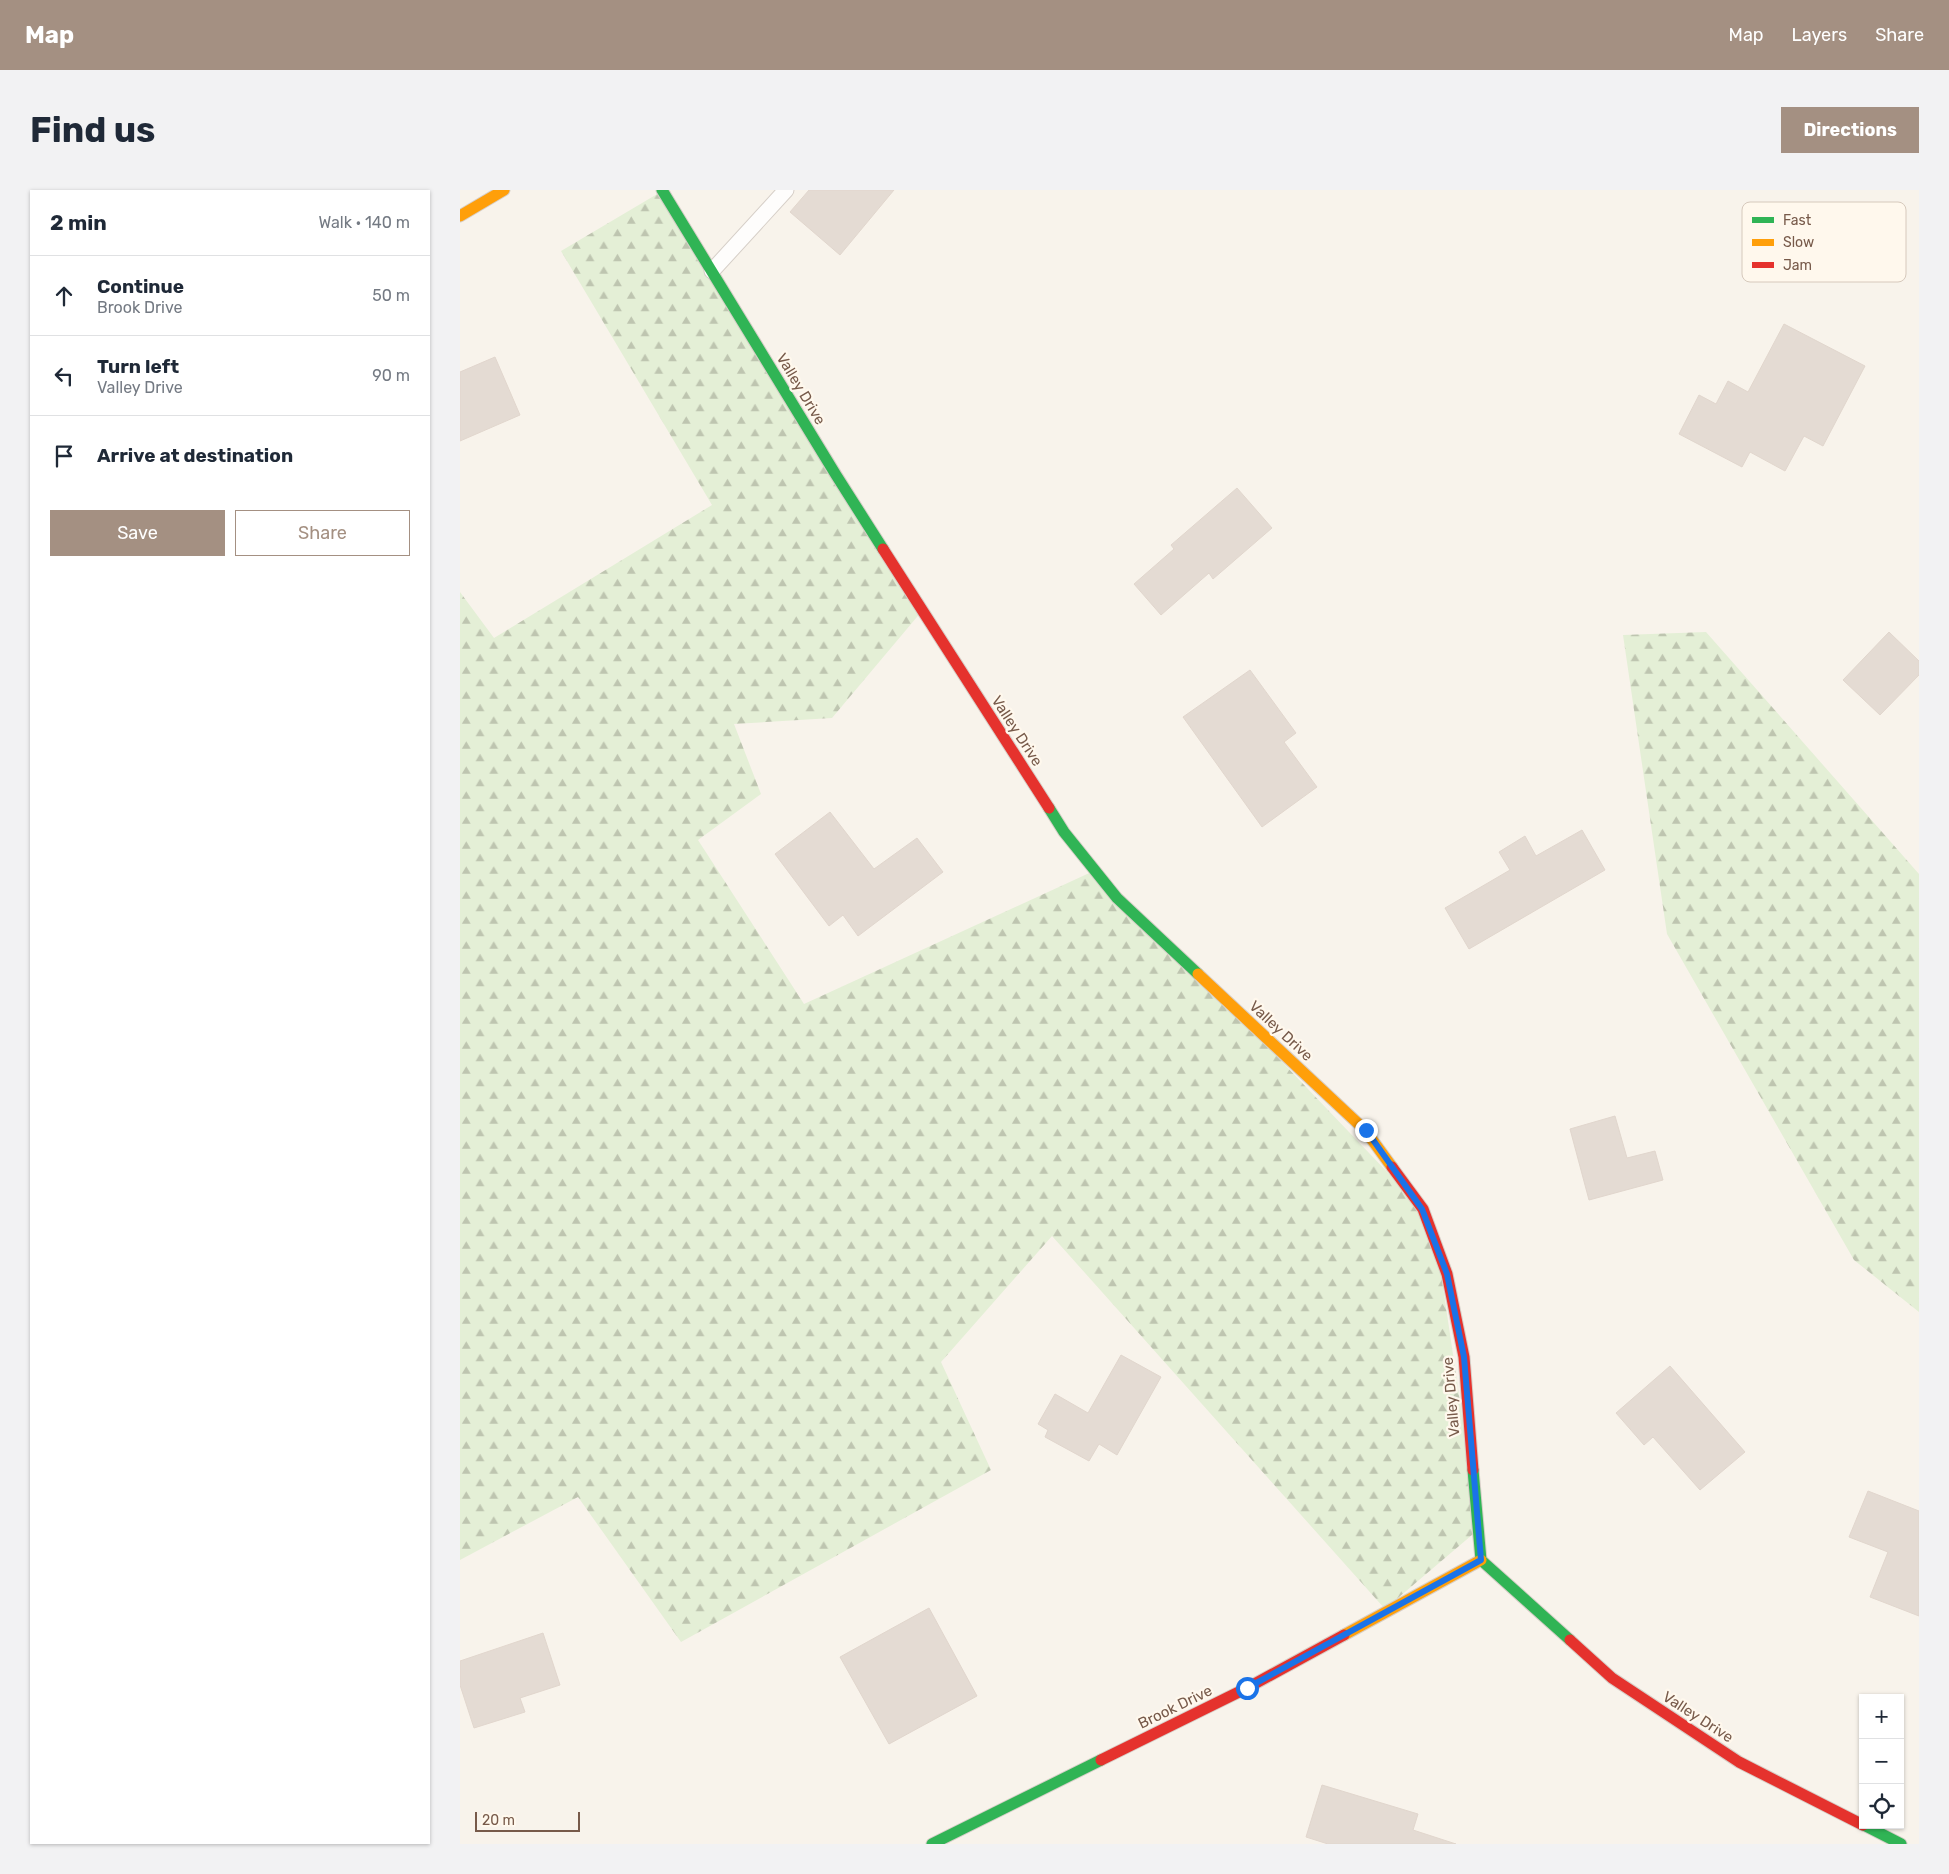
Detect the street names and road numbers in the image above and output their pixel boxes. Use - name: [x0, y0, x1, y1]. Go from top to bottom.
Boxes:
- street label: Valley Drive: [773, 350, 829, 428]
- street label: Valley Drive: [988, 692, 1046, 770]
- street label: Valley Drive: [1245, 997, 1317, 1065]
- street label: Valley Drive: [1439, 1356, 1463, 1438]
- street label: Brook Drive: [1135, 1681, 1215, 1733]
- street label: Valley Drive: [1659, 1688, 1737, 1746]

